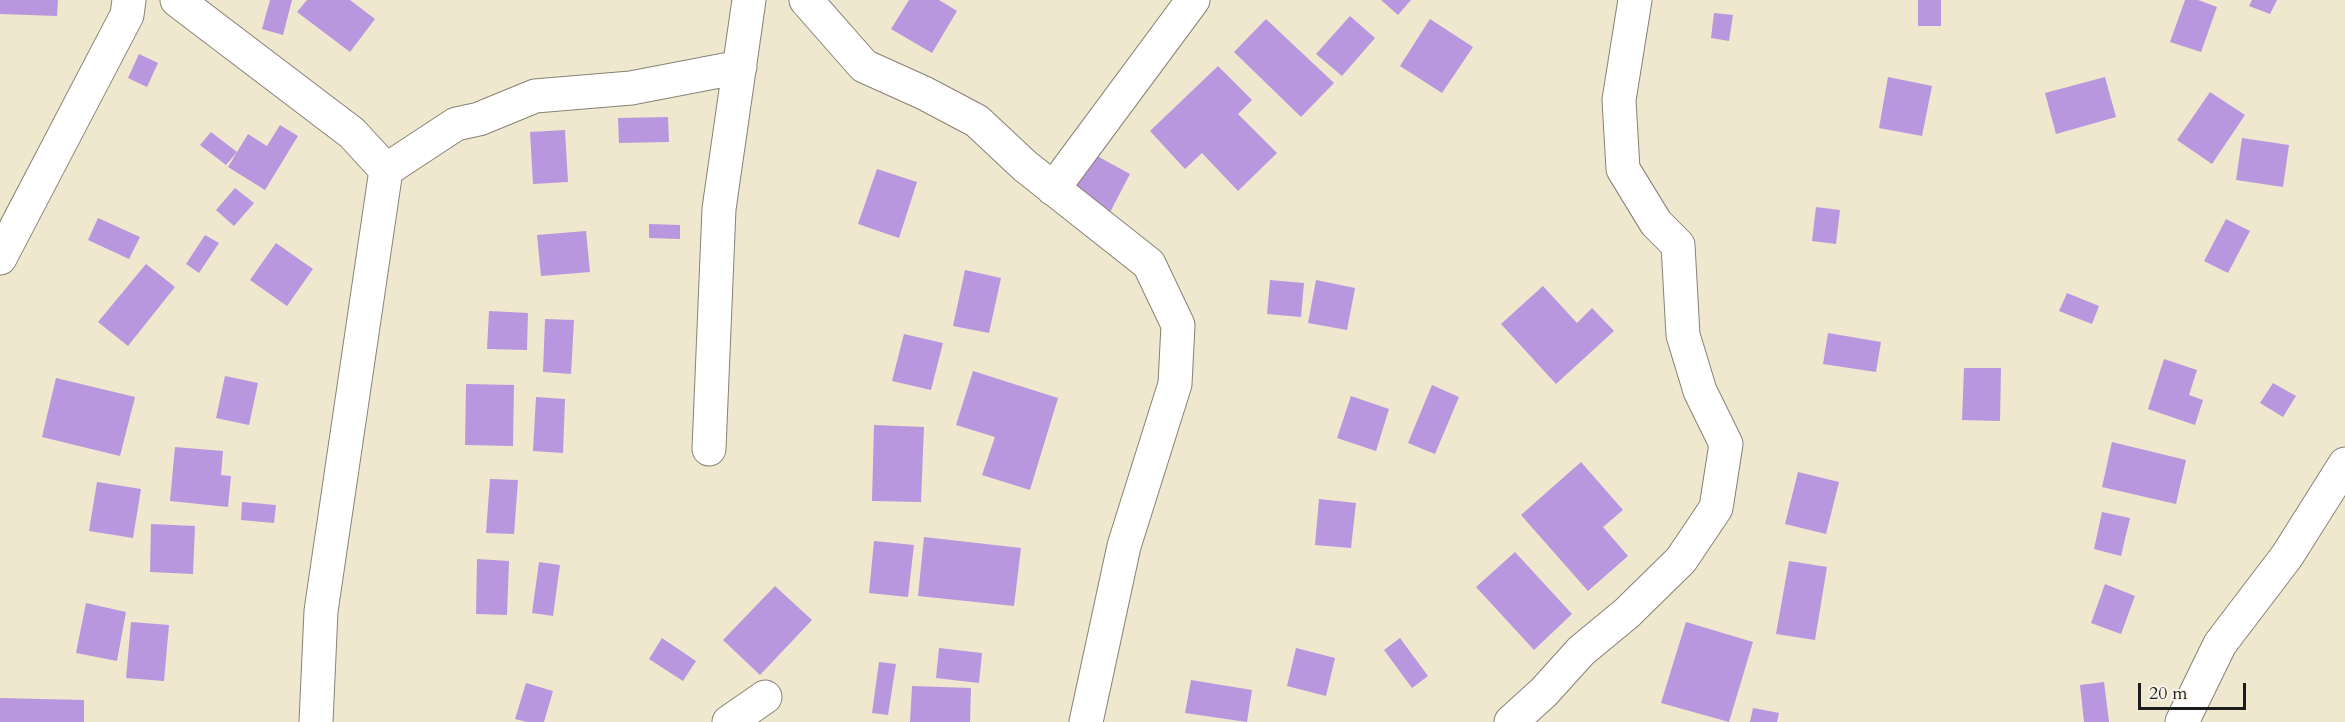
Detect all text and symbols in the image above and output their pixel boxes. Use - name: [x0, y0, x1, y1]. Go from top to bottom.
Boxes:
- scale bar: [2141, 671, 2249, 709]
- text: 20 m: [2149, 681, 2188, 706]

